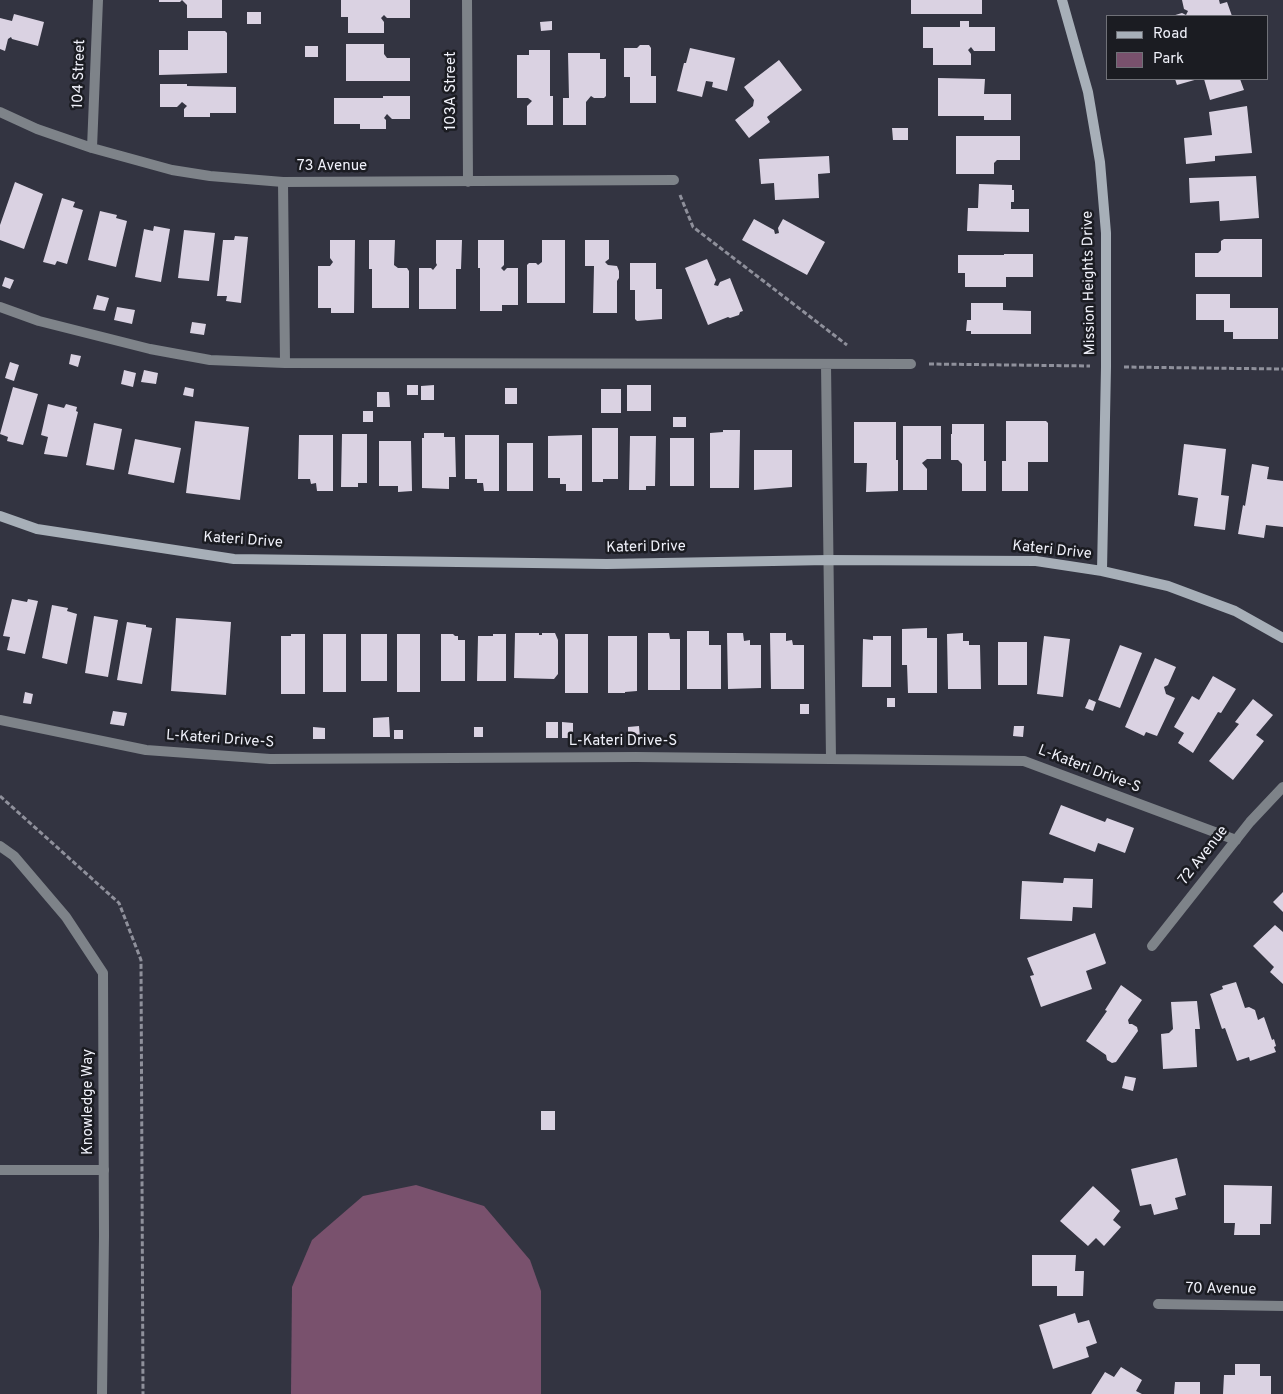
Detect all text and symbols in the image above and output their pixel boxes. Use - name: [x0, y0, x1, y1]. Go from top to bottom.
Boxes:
- legend: [1106, 15, 1268, 80]
- text: Road: [1153, 25, 1188, 44]
- street label: 104 Street: [70, 39, 90, 109]
- text: Park: [1153, 50, 1184, 69]
- street label: 103A Street: [443, 51, 461, 131]
- street label: 73 Avenue: [297, 158, 367, 176]
- street label: Mission Heights Drive: [1080, 210, 1100, 356]
- street label: Kateri Drive: [203, 529, 283, 553]
- street label: Kateri Drive: [606, 538, 686, 558]
- street label: Kateri Drive: [1011, 538, 1093, 564]
- street label: L-Kateri Drive-S: [165, 727, 275, 753]
- street label: L-Kateri Drive-S: [569, 733, 677, 751]
- street label: L-Kateri Drive-S: [1035, 742, 1143, 798]
- street label: 72 Avenue: [1175, 823, 1233, 889]
- street label: Knowledge Way: [80, 1049, 98, 1155]
- street label: 70 Avenue: [1186, 1280, 1256, 1300]

